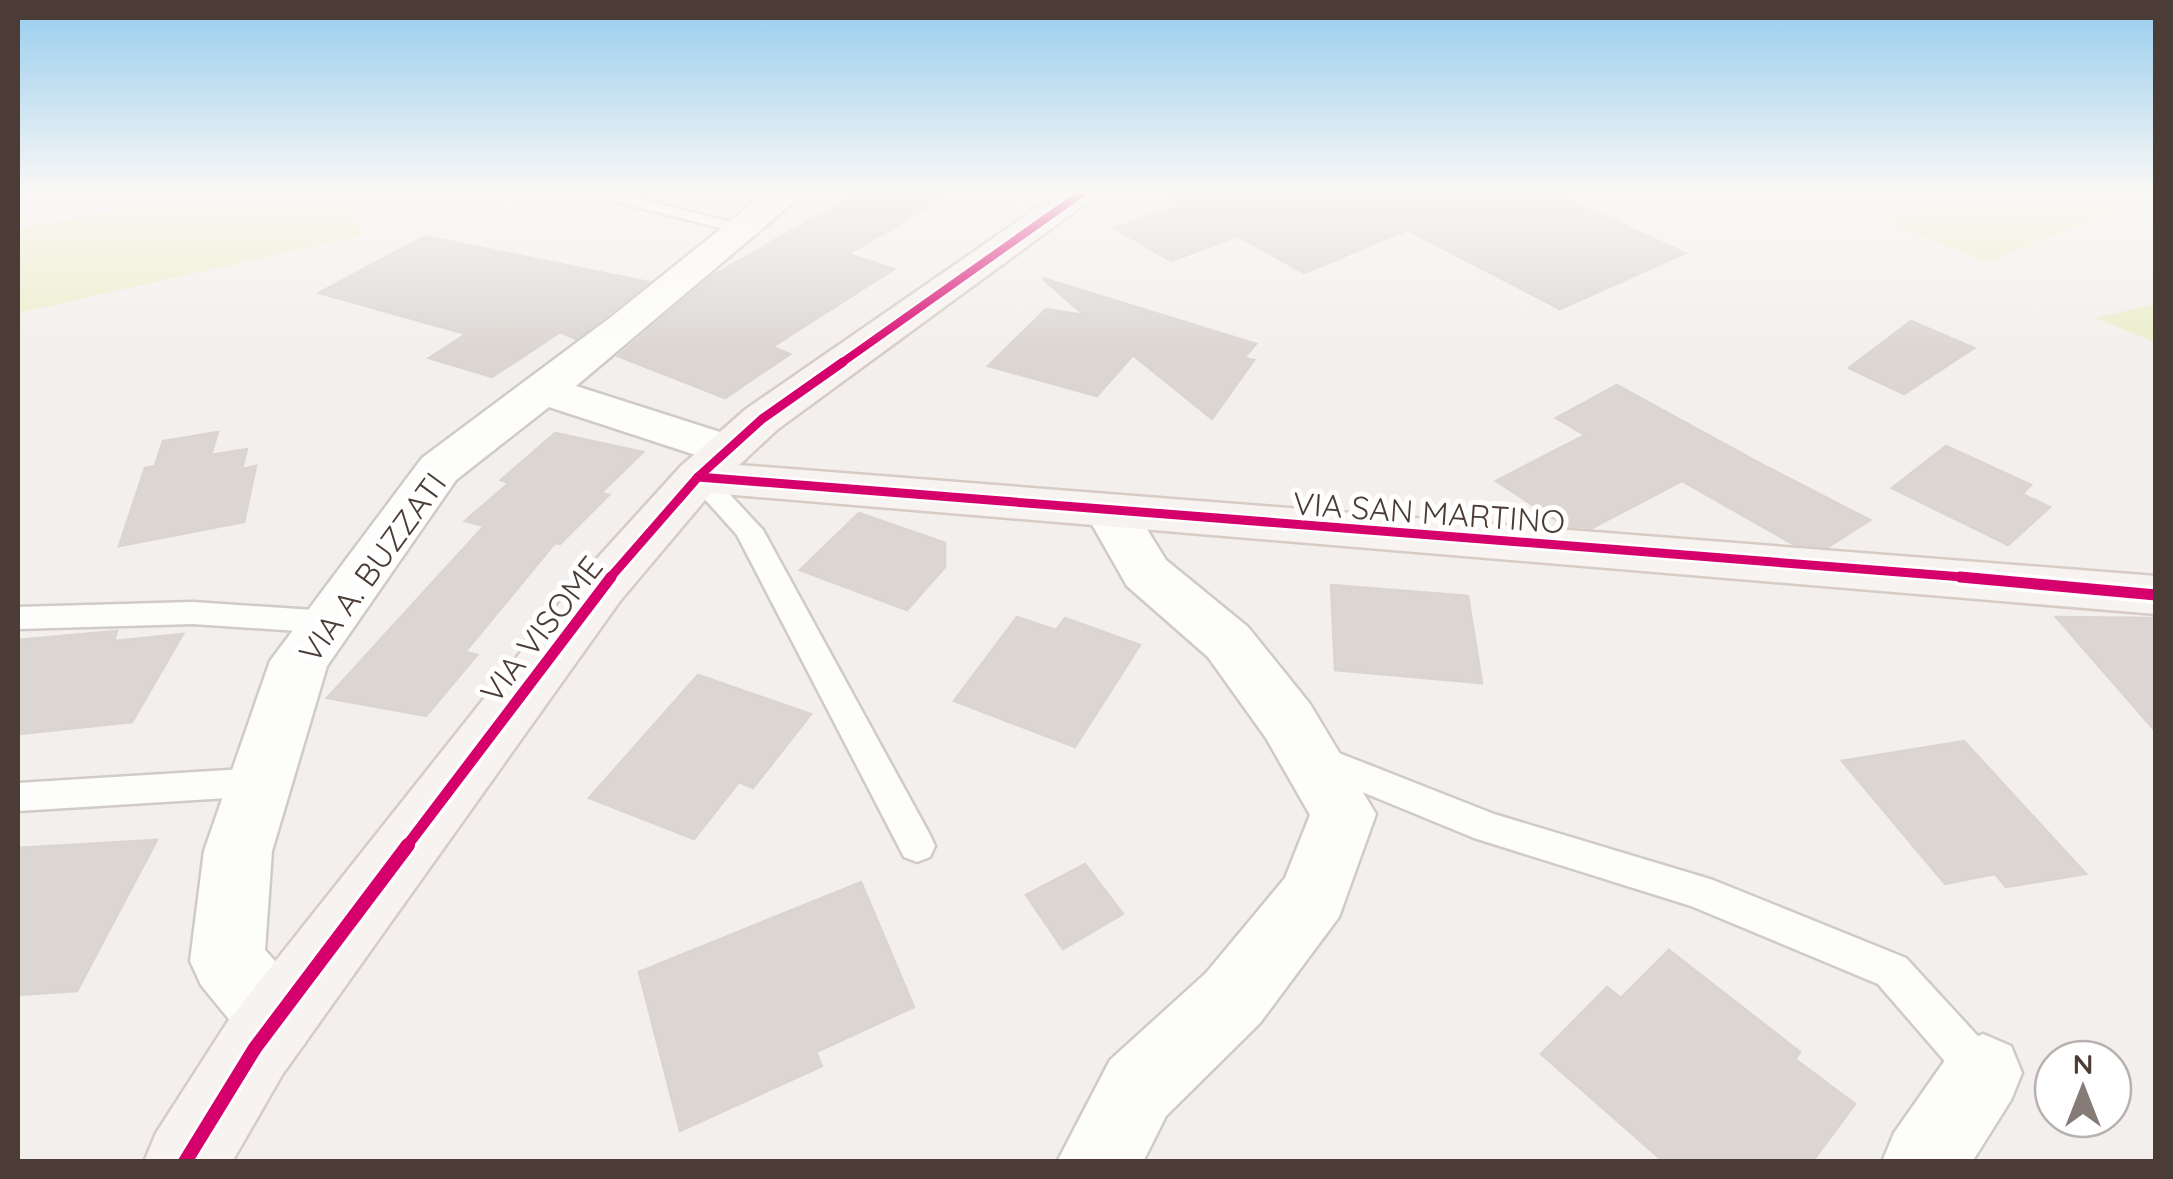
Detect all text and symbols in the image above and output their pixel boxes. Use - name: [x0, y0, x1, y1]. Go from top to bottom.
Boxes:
- street label: VIA A. BUZZATI: [290, 464, 454, 670]
- street label: VIA SAN MARTINO: [1292, 483, 1566, 541]
- street label: VIA VISOME: [471, 548, 611, 710]
- north arrow: [2033, 1039, 2133, 1139]
- text: N: [2073, 1046, 2093, 1081]

